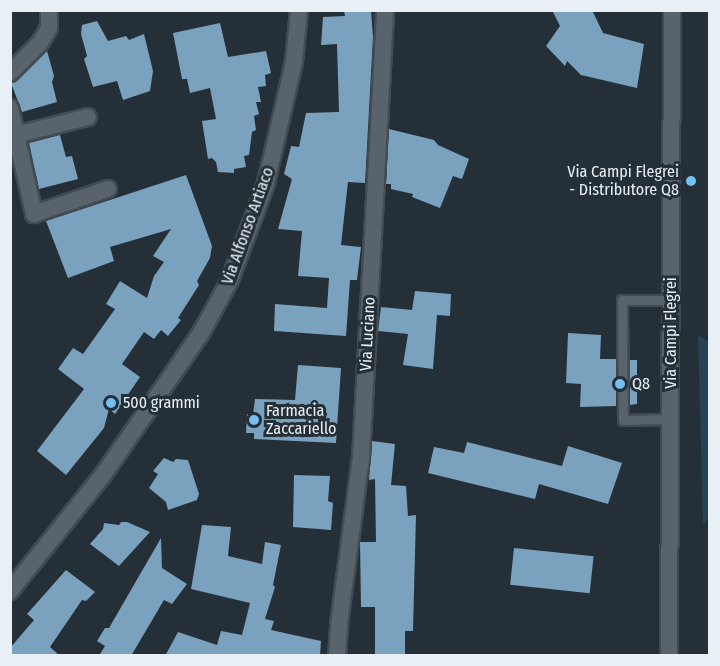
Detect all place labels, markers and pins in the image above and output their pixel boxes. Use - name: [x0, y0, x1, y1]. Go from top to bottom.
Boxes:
- place label: Via Campi Flegrei - Distributore Q8: [567, 162, 679, 200]
- marker: Via Campi Flegrei - Distributore Q8: [684, 174, 698, 188]
- place label: Q8: [632, 374, 650, 394]
- marker: Q8: [613, 377, 627, 391]
- place label: 500 grammi: [123, 393, 200, 413]
- marker: 500 grammi: [104, 396, 118, 410]
- place label: Farmacia Zaccariello: [266, 401, 337, 439]
- marker: Farmacia Zaccariello: [247, 413, 261, 427]

